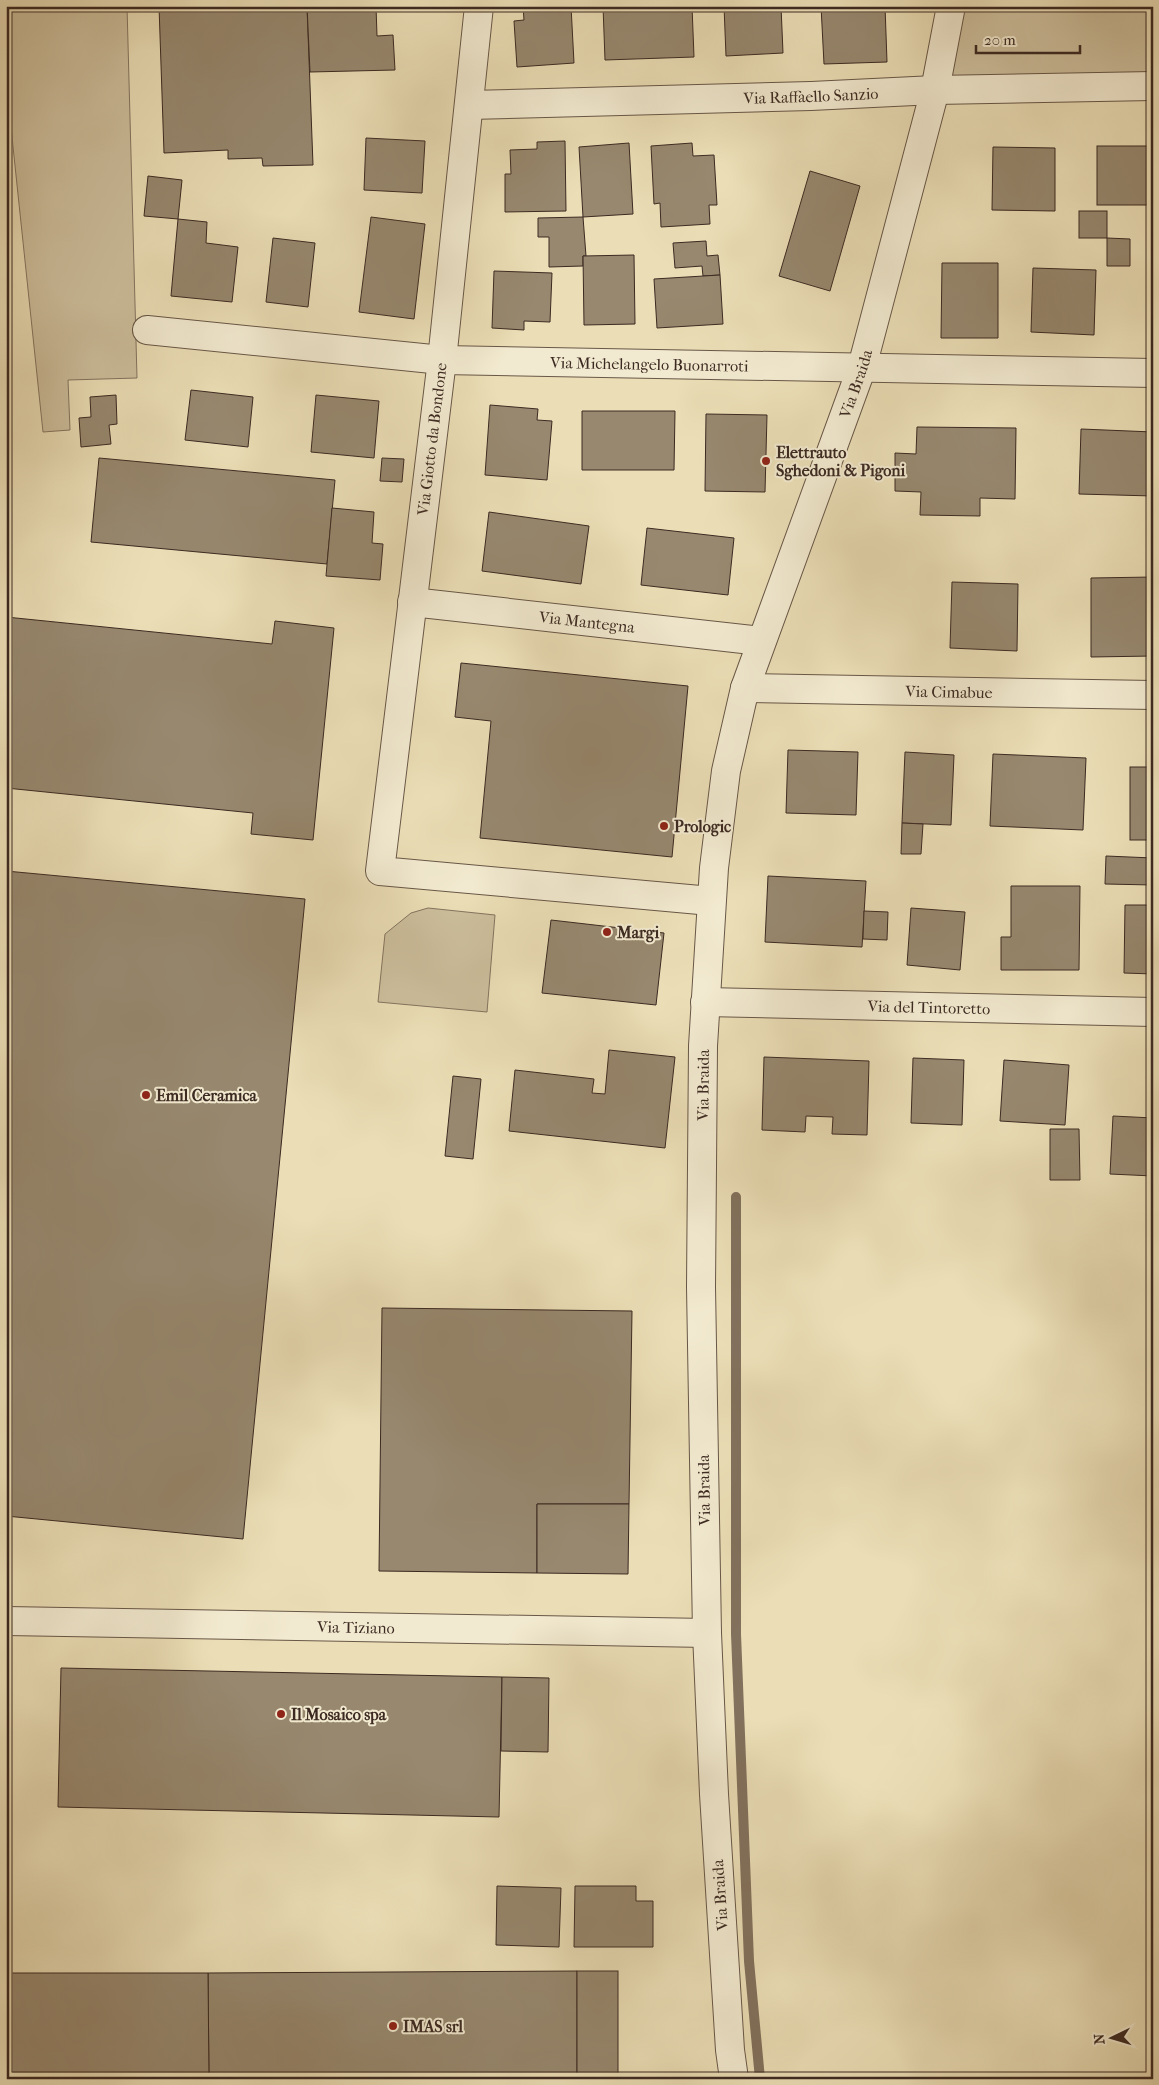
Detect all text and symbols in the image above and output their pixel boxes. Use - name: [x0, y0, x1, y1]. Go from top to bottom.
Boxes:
- scale bar: [976, 22, 1080, 54]
- text: 20 m: [984, 31, 1016, 49]
- street label: Via Raffaello Sanzio: [742, 83, 879, 107]
- street label: Via Braida: [834, 347, 876, 421]
- street label: Via Michelangelo Buonarroti: [549, 352, 749, 375]
- street label: Via Giotto da Bondone: [413, 361, 451, 518]
- place label: Elettrauto Sghedoni & Pigoni: [776, 443, 905, 481]
- marker: Elettrauto Sghedoni & Pigoni: [760, 455, 772, 467]
- street label: Via Mantegna: [537, 607, 636, 636]
- street label: Via Cimabue: [904, 681, 993, 702]
- place label: Prologic: [674, 817, 731, 837]
- marker: Prologic: [658, 820, 670, 832]
- place label: Margi: [616, 923, 659, 943]
- marker: Margi: [601, 926, 613, 938]
- street label: Via del Tintoretto: [866, 996, 991, 1018]
- street label: Via Braida: [693, 1049, 712, 1122]
- place label: Emil Ceramica: [156, 1086, 258, 1105]
- marker: Emil Ceramica: [140, 1089, 152, 1101]
- street label: Via Braida: [694, 1454, 714, 1527]
- street label: Via Tiziano: [316, 1617, 395, 1637]
- place label: Il Mosaico spa: [291, 1705, 387, 1725]
- marker: Il Mosaico spa: [275, 1708, 287, 1720]
- street label: Via Braida: [708, 1858, 732, 1932]
- north arrow: [1086, 2012, 1136, 2062]
- place label: IMAS srl: [403, 2017, 464, 2036]
- marker: IMAS srl: [387, 2020, 399, 2032]
- text: N: [1091, 2033, 1108, 2045]

